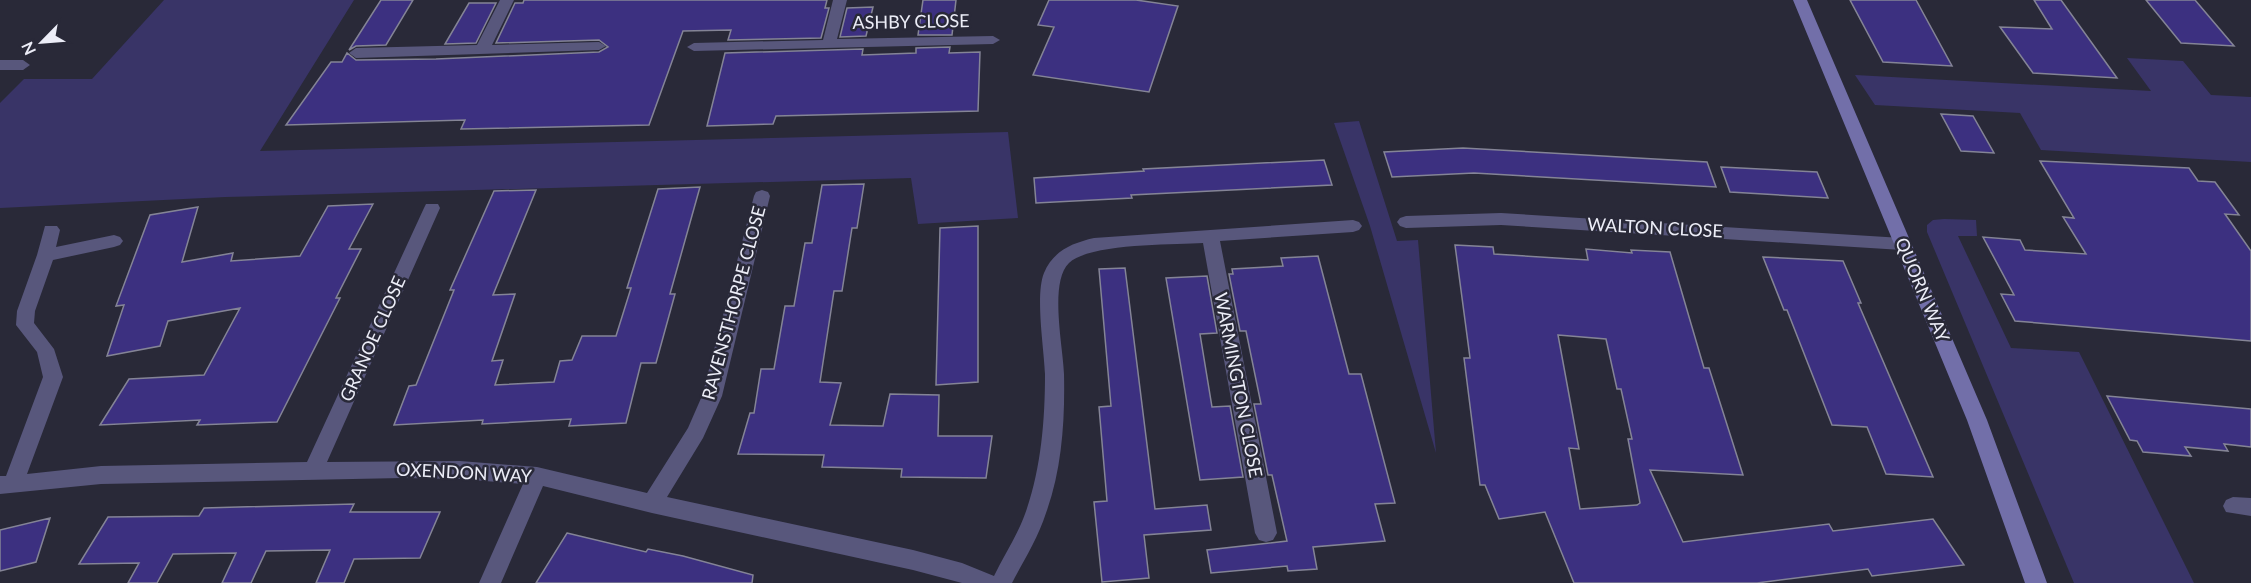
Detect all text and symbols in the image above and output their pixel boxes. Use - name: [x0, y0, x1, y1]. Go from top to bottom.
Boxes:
- street label: ASHBY CLOSE: [852, 9, 970, 33]
- north arrow: [12, 12, 72, 72]
- text: N: [17, 39, 39, 58]
- street label: RAVENSTHORPE CLOSE: [697, 203, 770, 402]
- street label: WALTON CLOSE: [1587, 212, 1723, 242]
- street label: QUORN WAY: [1891, 234, 1955, 346]
- street label: GRANOE CLOSE: [335, 272, 410, 405]
- street label: WARMINGTON CLOSE: [1210, 290, 1268, 479]
- street label: OXENDON WAY: [396, 457, 533, 487]

